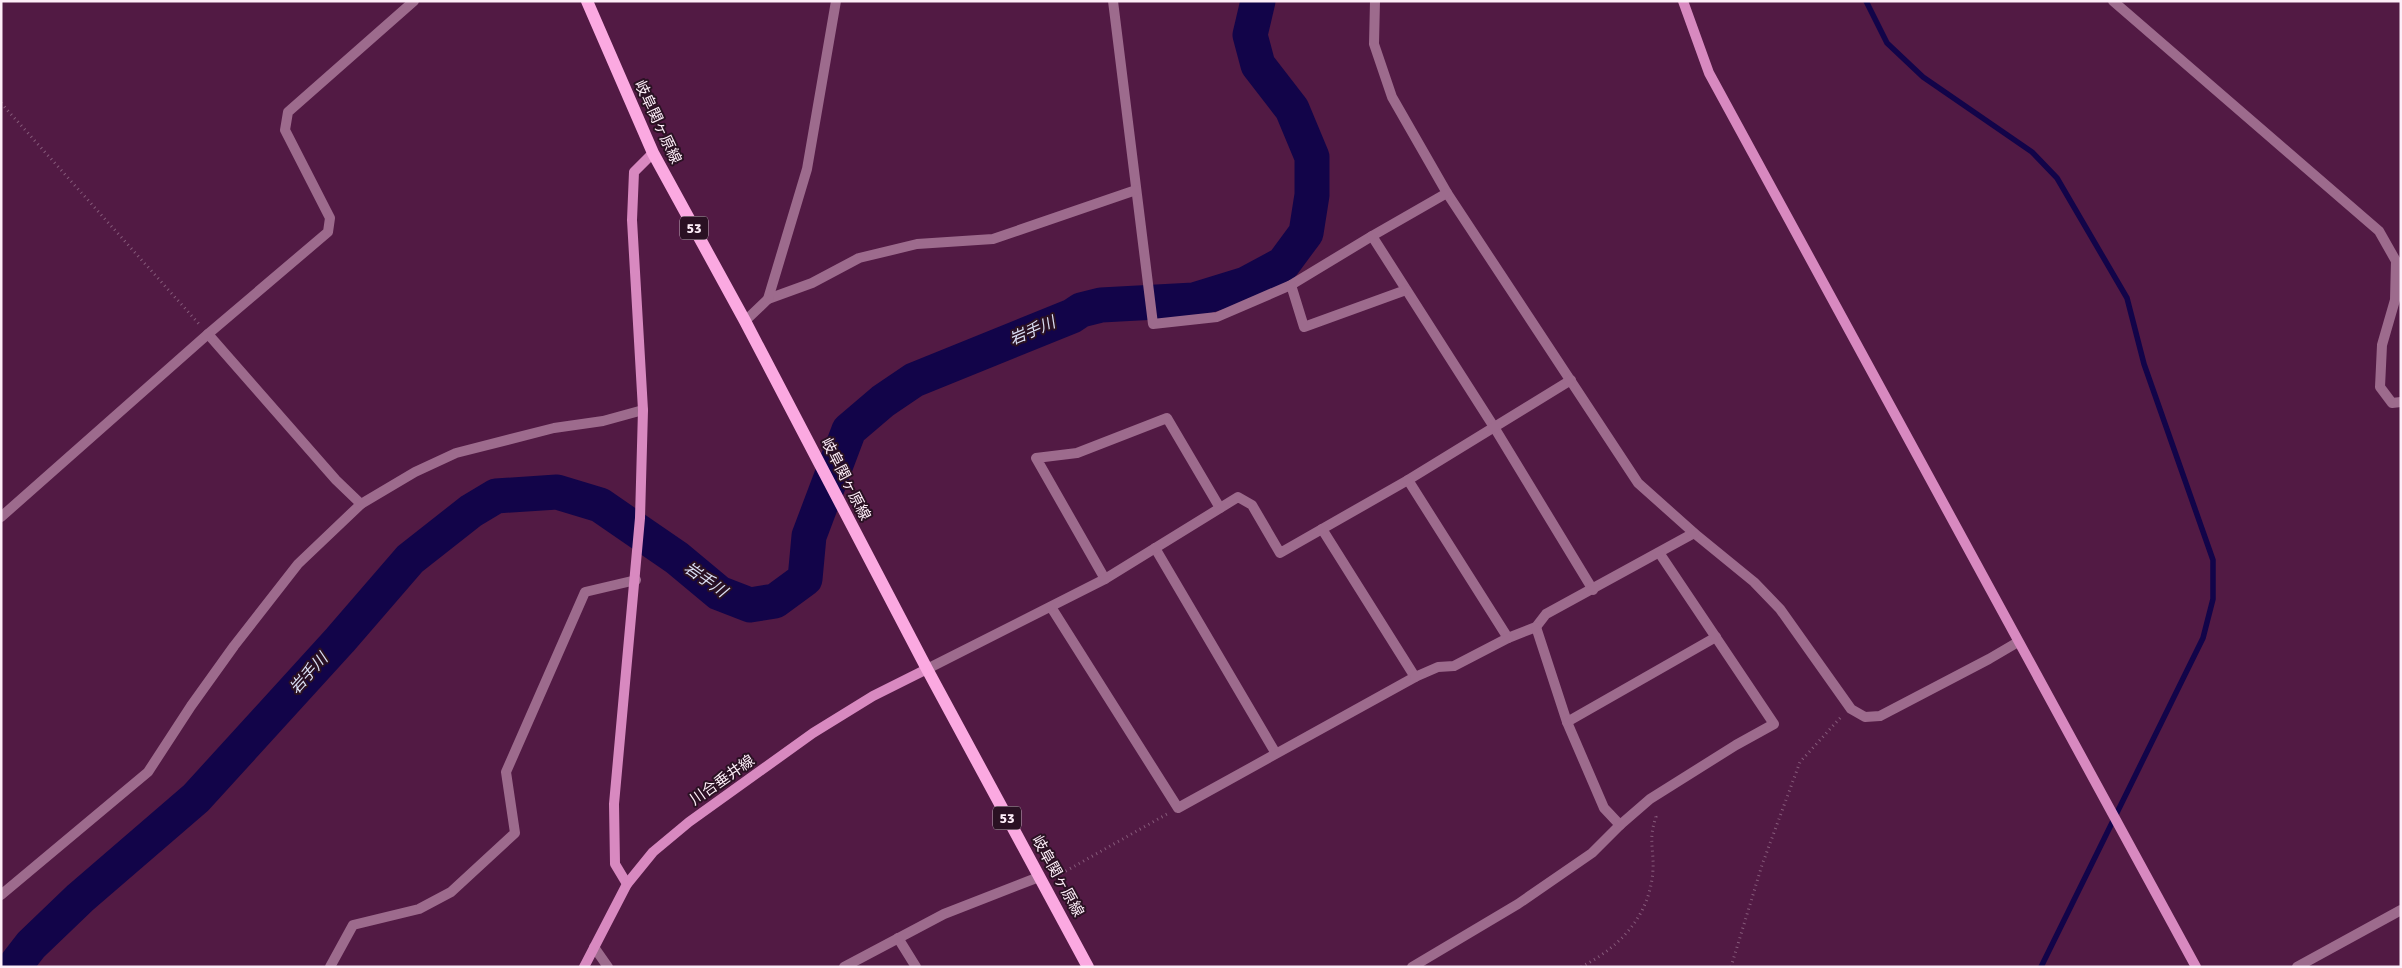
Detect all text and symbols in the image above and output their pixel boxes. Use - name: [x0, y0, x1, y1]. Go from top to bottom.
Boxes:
- street label: 岐阜関ヶ原線: [631, 77, 685, 167]
- road number: 53: [680, 217, 708, 240]
- water label: 岩手川: [1006, 312, 1060, 350]
- street label: 岐阜関ヶ原線: [818, 435, 874, 523]
- water label: 岩手川: [680, 558, 732, 603]
- water label: 岩手川: [285, 648, 334, 698]
- street label: 川合垂井線: [686, 751, 758, 809]
- road number: 53: [993, 806, 1021, 830]
- street label: 岐阜関ヶ原線: [1028, 832, 1088, 920]

